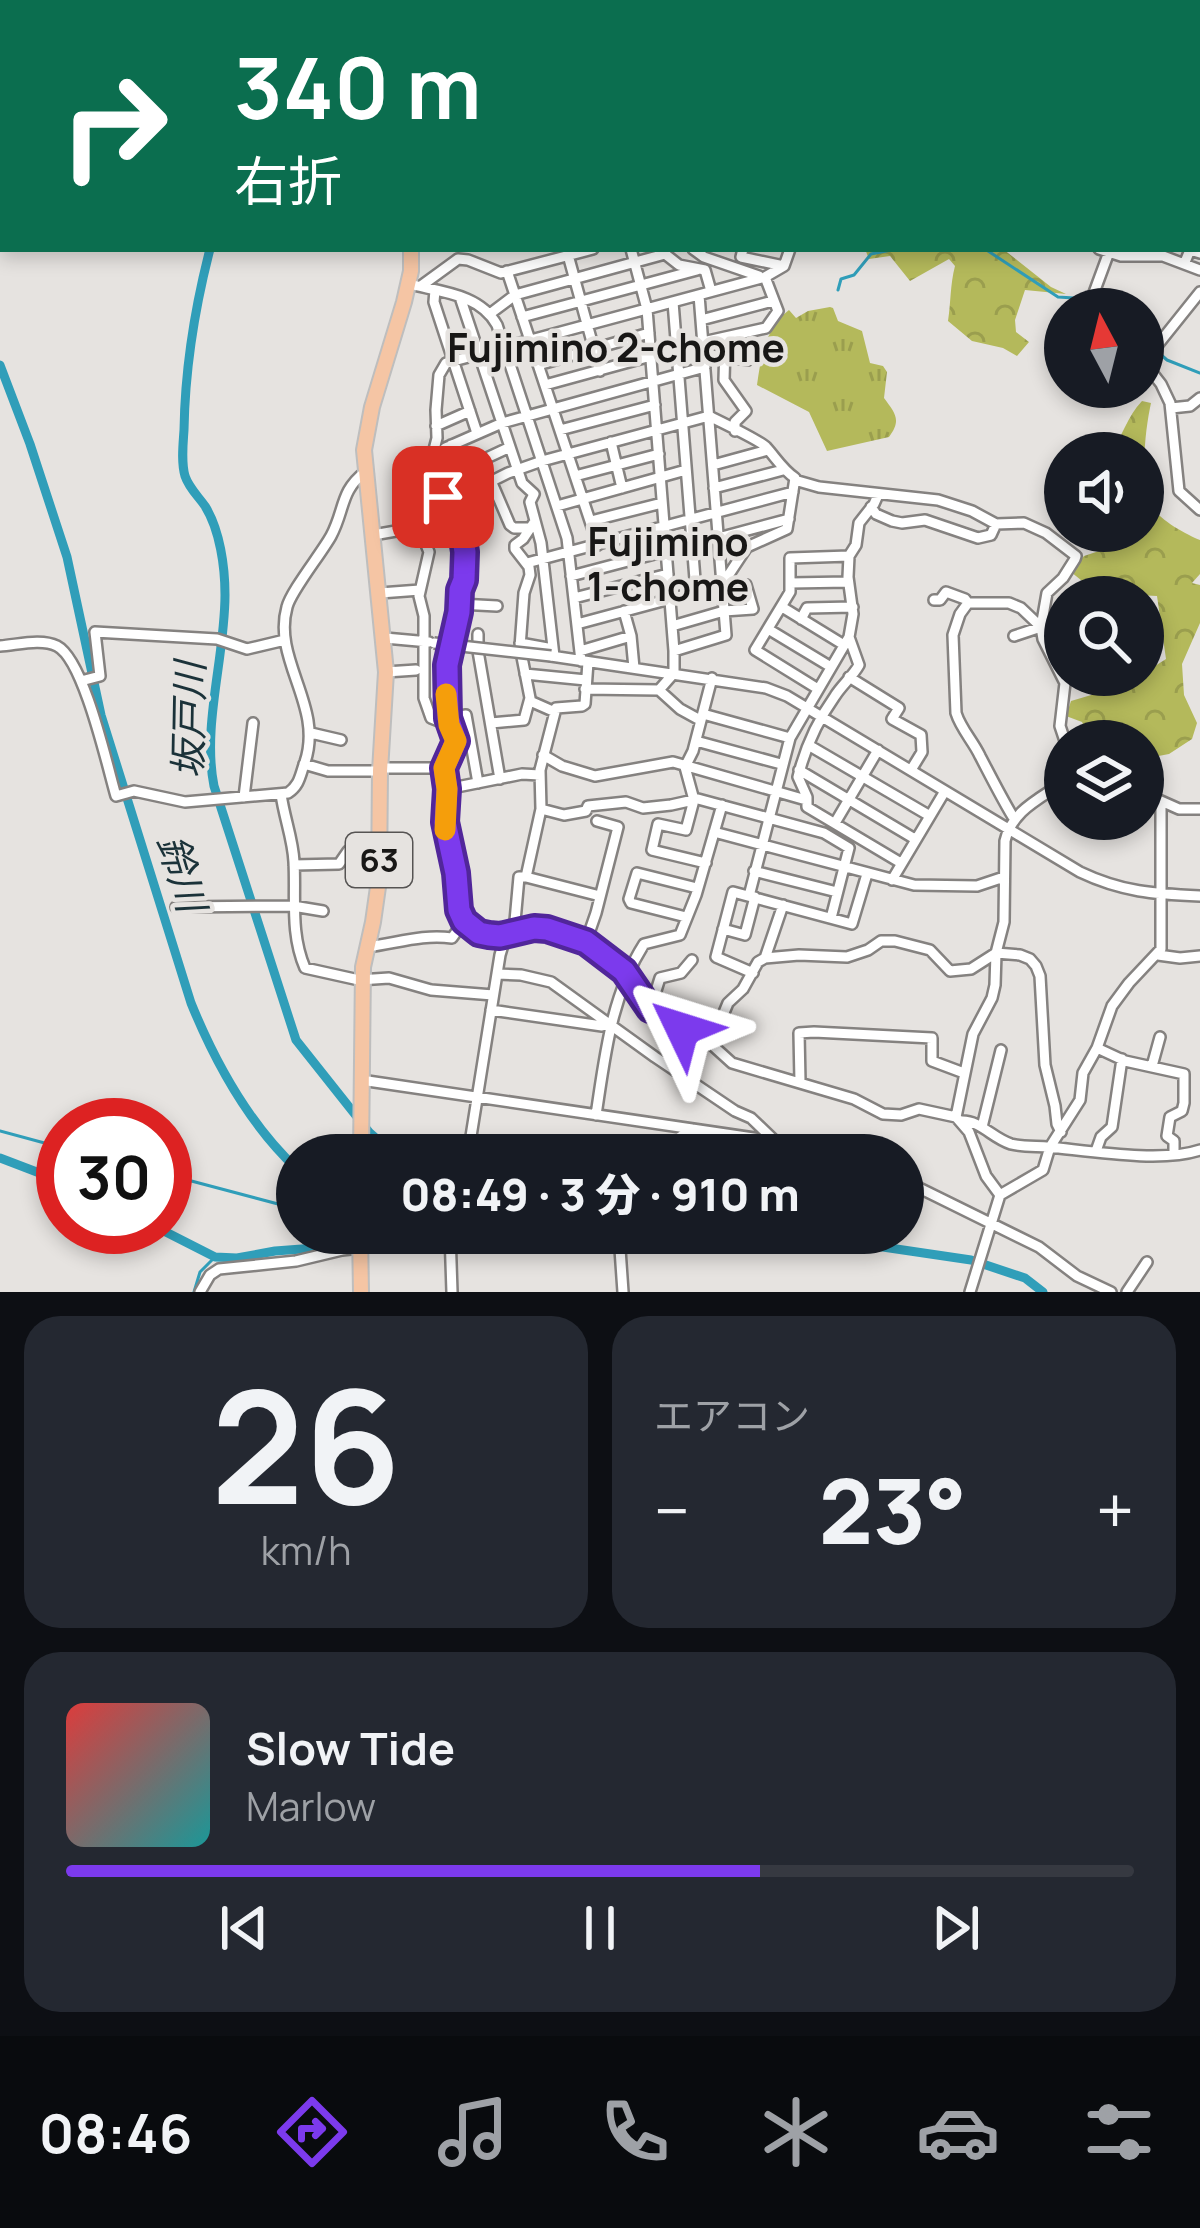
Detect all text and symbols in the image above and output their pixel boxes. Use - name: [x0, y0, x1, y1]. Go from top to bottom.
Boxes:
- text: 340 m: [234, 29, 482, 144]
- icon: right: [36, 48, 192, 204]
- text: 右折: [234, 143, 342, 217]
- north arrow: [1044, 288, 1164, 408]
- map controls: [1044, 288, 1164, 840]
- district label: Fujimino 2-chome: [447, 320, 785, 374]
- button: sound: [1044, 432, 1164, 552]
- pin: [392, 446, 494, 548]
- icon: arrive: [410, 464, 476, 530]
- district label: Fujimino 1-chome: [587, 514, 749, 613]
- button: search: [1044, 576, 1164, 696]
- water label: 坂戸川: [160, 657, 216, 779]
- button: layers: [1044, 720, 1164, 840]
- water label: 鈴川: [146, 828, 221, 922]
- road number: 63: [346, 833, 412, 887]
- position arrow: [619, 966, 745, 1092]
- speed limit sign: 30: [36, 1098, 192, 1254]
- text: 08:49 · 3 分 · 910 m: [400, 1163, 800, 1225]
- text: 26: [211, 1338, 401, 1551]
- text: エアコン: [654, 1388, 810, 1442]
- text: 23°: [819, 1448, 967, 1571]
- text: −: [654, 1465, 690, 1555]
- text: +: [1096, 1465, 1134, 1555]
- text: km/h: [261, 1523, 351, 1577]
- text: Slow Tide: [246, 1717, 455, 1779]
- text: Marlow: [246, 1779, 376, 1833]
- icon: previous: [211, 1895, 277, 1961]
- icon: pause: [567, 1895, 633, 1961]
- icon: next: [923, 1895, 989, 1961]
- icon: directions: [270, 2090, 354, 2174]
- icon: music: [431, 2090, 515, 2174]
- icon: phone: [593, 2090, 677, 2174]
- icon: climate: [754, 2090, 838, 2174]
- icon: car: [916, 2090, 1000, 2174]
- icon: filters: [1077, 2090, 1161, 2174]
- text: 08:46: [39, 2095, 192, 2169]

